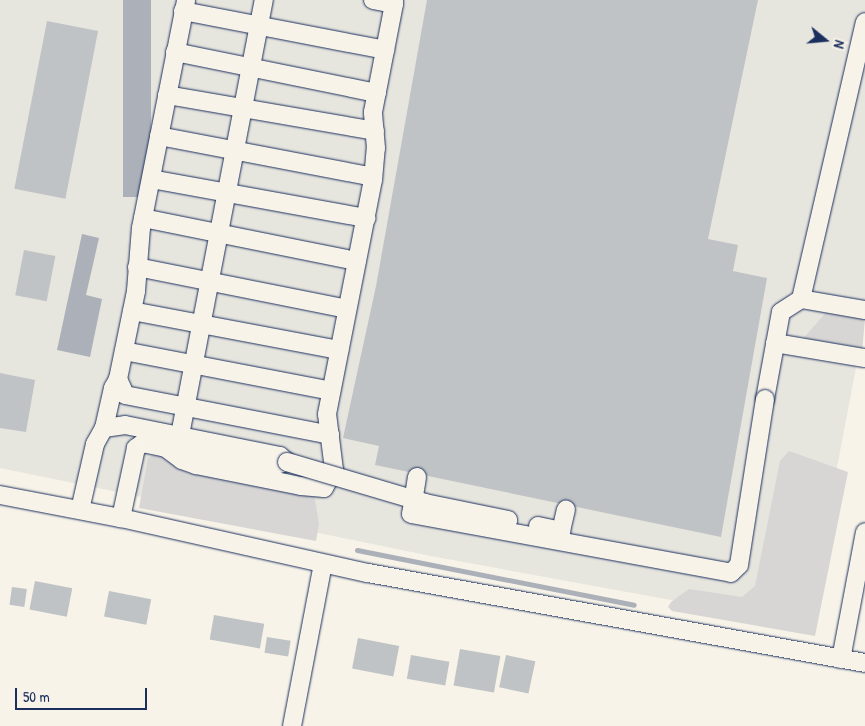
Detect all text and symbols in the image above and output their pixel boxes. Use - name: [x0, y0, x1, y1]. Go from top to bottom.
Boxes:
- north arrow: [800, 15, 850, 65]
- text: N: [830, 38, 850, 51]
- scale bar: [18, 678, 150, 710]
- text: 50 m: [23, 686, 50, 707]

